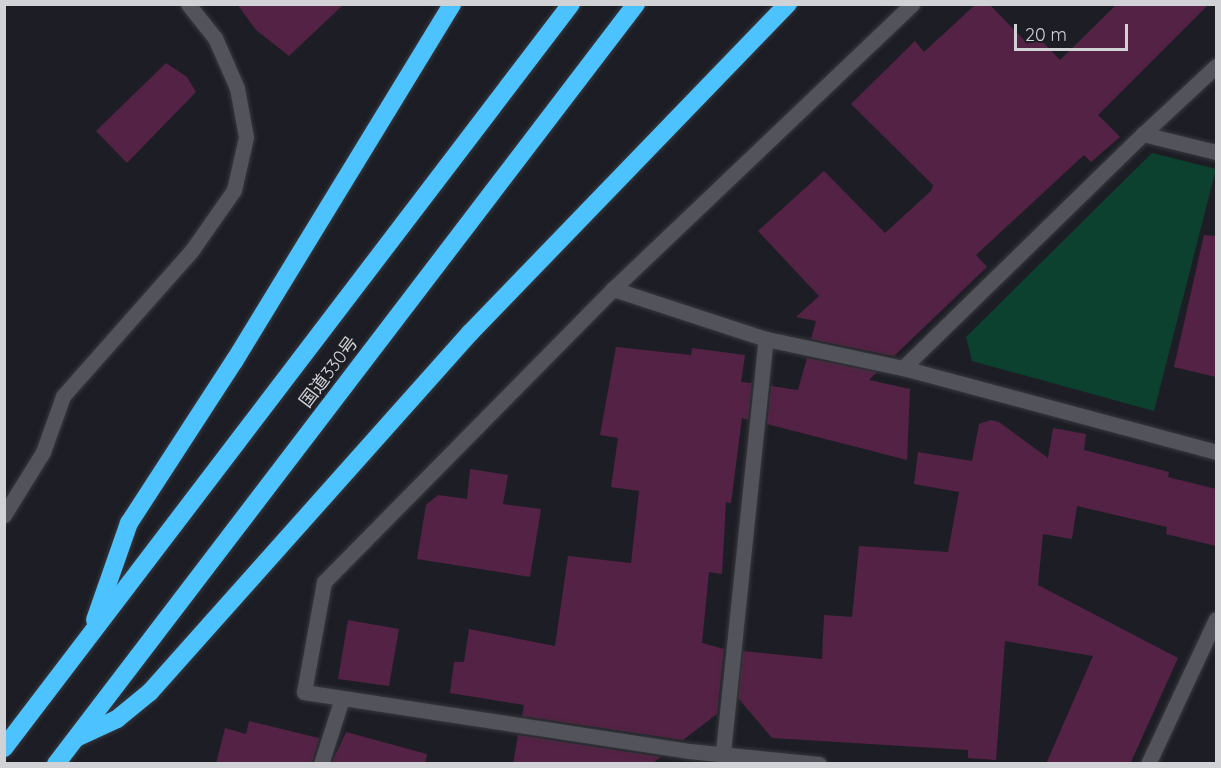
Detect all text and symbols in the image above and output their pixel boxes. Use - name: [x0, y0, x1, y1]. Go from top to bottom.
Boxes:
- scale bar: [1017, 12, 1131, 50]
- text: 20 m: [1025, 23, 1067, 46]
- street label: 国道330号: [295, 332, 363, 412]

